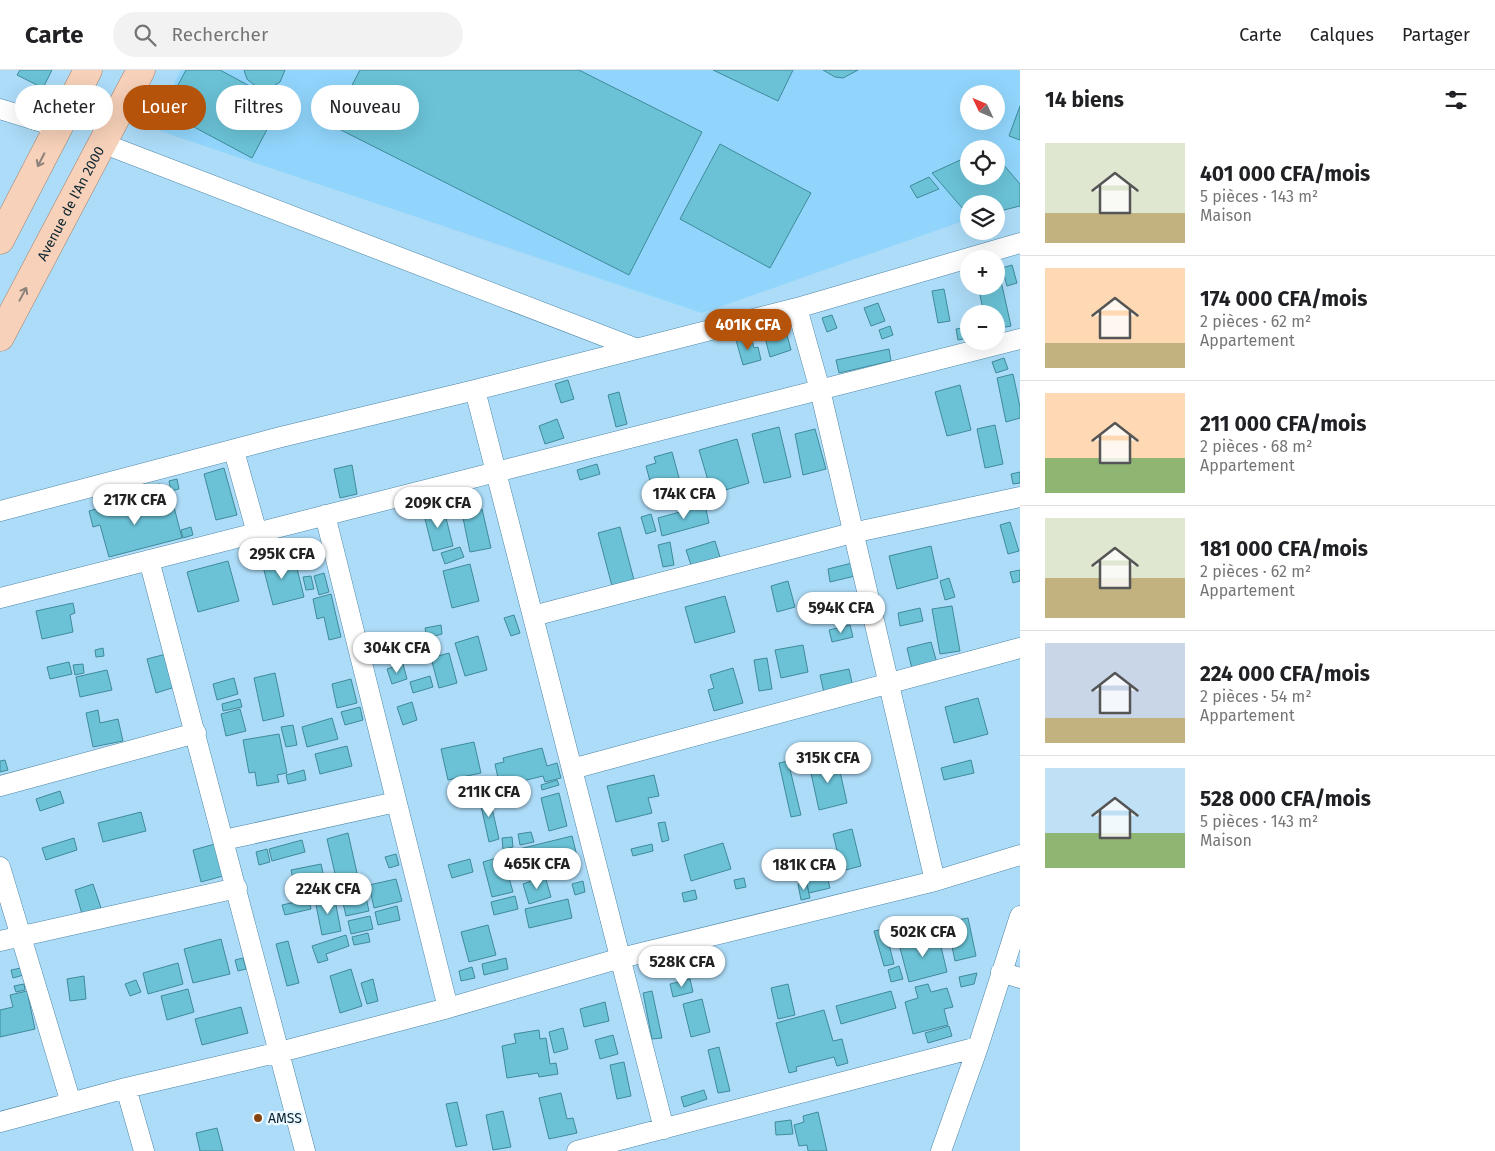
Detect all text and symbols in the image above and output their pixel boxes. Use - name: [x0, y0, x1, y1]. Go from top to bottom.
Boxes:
- search box: [113, 12, 463, 57]
- text: Carte: [25, 21, 83, 49]
- icon: search: [131, 21, 159, 49]
- text: Rechercher: [171, 23, 268, 46]
- text: Carte: [1239, 24, 1282, 46]
- text: Calques: [1310, 24, 1374, 46]
- text: Partager: [1402, 24, 1470, 46]
- chip: Acheter: [15, 85, 113, 130]
- chip: Louer: [123, 85, 206, 130]
- chip: Filtres: [216, 85, 301, 130]
- chip: Nouveau: [311, 85, 419, 130]
- north arrow: [960, 85, 1005, 130]
- map controls: [960, 85, 1005, 350]
- icon: filters: [1442, 86, 1470, 114]
- text: 14 biens: [1045, 87, 1124, 113]
- button: locate: [960, 140, 1005, 185]
- street label: Avenue de l'An 2000: [33, 143, 108, 264]
- one-way arrow: [36, 152, 46, 167]
- text: 401 000 CFA/mois: [1200, 161, 1370, 187]
- icon: home: [1085, 163, 1145, 223]
- text: 5 pièces · 143 m²: [1200, 187, 1318, 206]
- button: layers: [960, 195, 1005, 240]
- text: Maison: [1200, 206, 1252, 225]
- button: +: [960, 250, 1005, 295]
- text: 174 000 CFA/mois: [1200, 286, 1367, 312]
- one-way arrow: [19, 287, 28, 302]
- icon: home: [1085, 288, 1145, 348]
- button: −: [960, 305, 1005, 350]
- pin: 401K CFA: [696, 308, 800, 351]
- text: 2 pièces · 62 m²: [1200, 312, 1311, 331]
- text: 401K CFA: [715, 315, 781, 334]
- text: Appartement: [1200, 331, 1295, 350]
- text: 211 000 CFA/mois: [1200, 411, 1366, 437]
- icon: home: [1085, 413, 1145, 473]
- text: 2 pièces · 68 m²: [1200, 437, 1312, 456]
- text: Appartement: [1200, 456, 1295, 475]
- pin: 174K CFA: [632, 478, 736, 520]
- pin: 217K CFA: [83, 484, 187, 526]
- text: 174K CFA: [653, 484, 715, 503]
- pin: 209K CFA: [386, 486, 490, 529]
- text: 217K CFA: [104, 490, 166, 509]
- text: 209K CFA: [405, 493, 471, 512]
- text: 181 000 CFA/mois: [1200, 536, 1368, 562]
- pin: 295K CFA: [230, 538, 334, 580]
- icon: home: [1085, 538, 1145, 598]
- text: 295K CFA: [249, 544, 315, 563]
- text: 2 pièces · 62 m²: [1200, 562, 1311, 581]
- text: Appartement: [1200, 581, 1295, 600]
- pin: 594K CFA: [789, 592, 893, 634]
- text: 594K CFA: [808, 598, 874, 617]
- pin: 304K CFA: [345, 632, 449, 674]
- text: 304K CFA: [364, 638, 430, 657]
- text: 224 000 CFA/mois: [1200, 661, 1370, 687]
- icon: home: [1085, 663, 1145, 723]
- text: 2 pièces · 54 m²: [1200, 687, 1312, 706]
- text: Appartement: [1200, 706, 1295, 725]
- pin: 315K CFA: [776, 742, 880, 784]
- text: 315K CFA: [796, 748, 860, 767]
- pin: 211K CFA: [437, 776, 541, 818]
- text: 211K CFA: [458, 782, 520, 801]
- text: 528 000 CFA/mois: [1200, 786, 1371, 812]
- icon: home: [1085, 788, 1145, 848]
- text: 5 pièces · 143 m²: [1200, 812, 1318, 831]
- text: Maison: [1200, 831, 1252, 850]
- pin: 465K CFA: [485, 848, 589, 890]
- pin: 181K CFA: [752, 848, 856, 891]
- text: 465K CFA: [504, 854, 570, 873]
- text: 181K CFA: [772, 855, 836, 874]
- pin: 224K CFA: [276, 872, 380, 915]
- text: 224K CFA: [296, 879, 360, 898]
- pin: 502K CFA: [871, 916, 975, 958]
- text: 502K CFA: [890, 922, 956, 941]
- pin: 528K CFA: [630, 946, 734, 988]
- text: 528K CFA: [649, 952, 715, 971]
- place label: AMSS: [268, 1110, 302, 1127]
- marker: AMSS: [252, 1112, 264, 1124]

